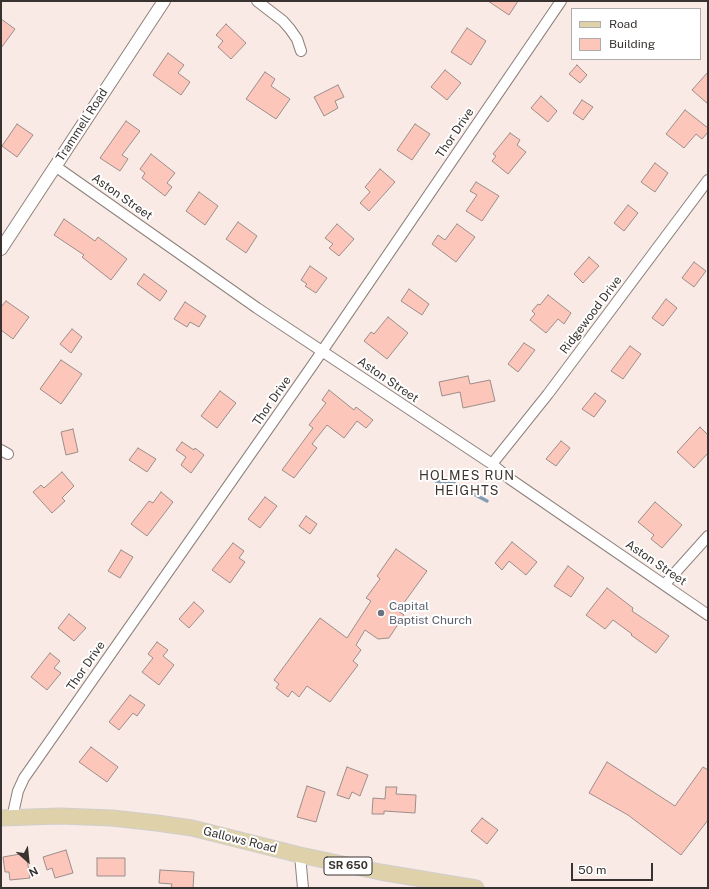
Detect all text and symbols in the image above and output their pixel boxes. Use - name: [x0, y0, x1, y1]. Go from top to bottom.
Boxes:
- legend: [571, 8, 701, 60]
- text: Road: [609, 17, 637, 31]
- text: Building: [609, 37, 655, 51]
- street label: Trammell Road: [53, 86, 111, 164]
- street label: Thor Drive: [433, 105, 477, 161]
- street label: Aston Street: [89, 171, 155, 223]
- street label: Ridgewood Drive: [557, 273, 625, 357]
- street label: Aston Street: [355, 354, 421, 406]
- street label: Thor Drive: [250, 373, 294, 429]
- district label: HOLMES RUN HEIGHTS: [419, 468, 515, 499]
- street label: Aston Street: [623, 537, 689, 589]
- place label: Capital Baptist Church: [389, 599, 472, 627]
- marker: Capital Baptist Church: [376, 608, 386, 618]
- street label: Thor Drive: [64, 638, 108, 694]
- street label: Gallows Road: [202, 824, 278, 856]
- north arrow: [8, 841, 48, 881]
- scale bar: [573, 855, 655, 881]
- road number: SR 650: [324, 857, 372, 875]
- text: 50 m: [578, 863, 606, 877]
- text: N: [27, 864, 40, 879]

